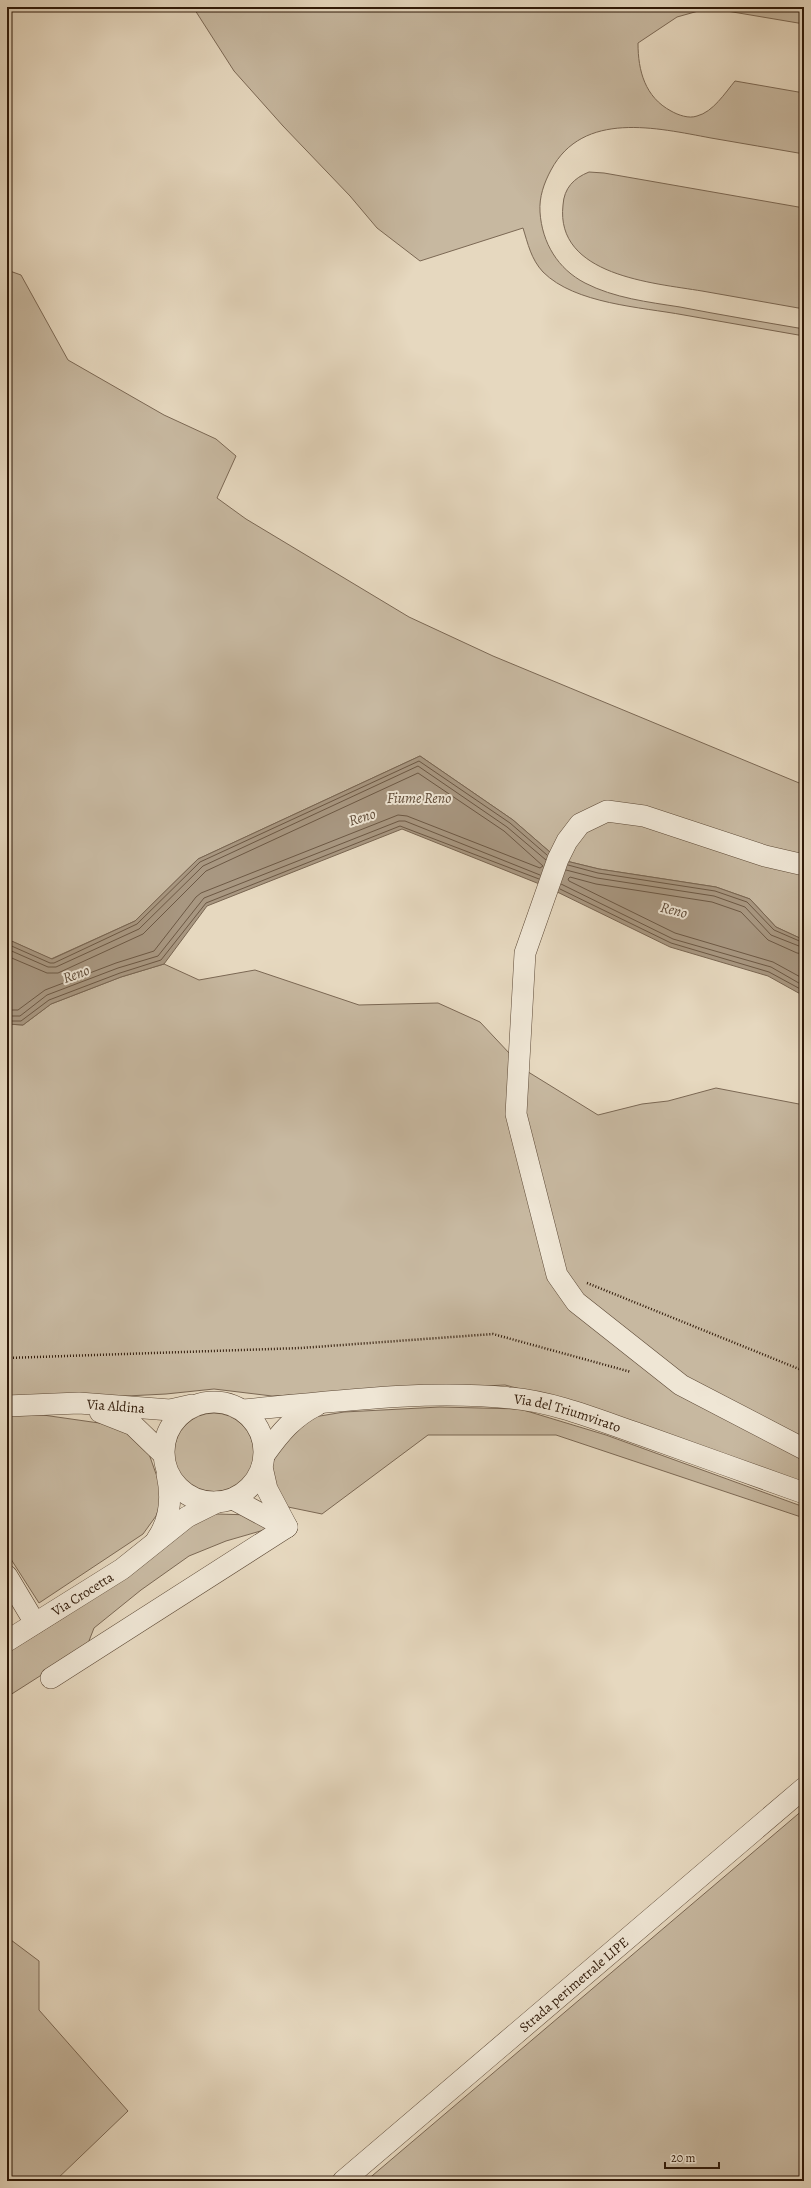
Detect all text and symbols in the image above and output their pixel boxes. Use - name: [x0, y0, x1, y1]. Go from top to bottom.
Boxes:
- water label: Fiume Reno: [387, 788, 451, 808]
- water label: Reno: [346, 803, 378, 831]
- water label: Reno: [658, 897, 690, 923]
- water label: Reno: [60, 960, 92, 988]
- street label: Via del Triumvirato: [512, 1389, 624, 1436]
- street label: Via Aldina: [85, 1394, 146, 1418]
- street label: Via Crocetta: [47, 1567, 117, 1621]
- street label: Strada perimetrale LIPE: [515, 1932, 632, 2037]
- scale bar: [665, 2144, 719, 2170]
- text: 20 m: [671, 2150, 695, 2166]

